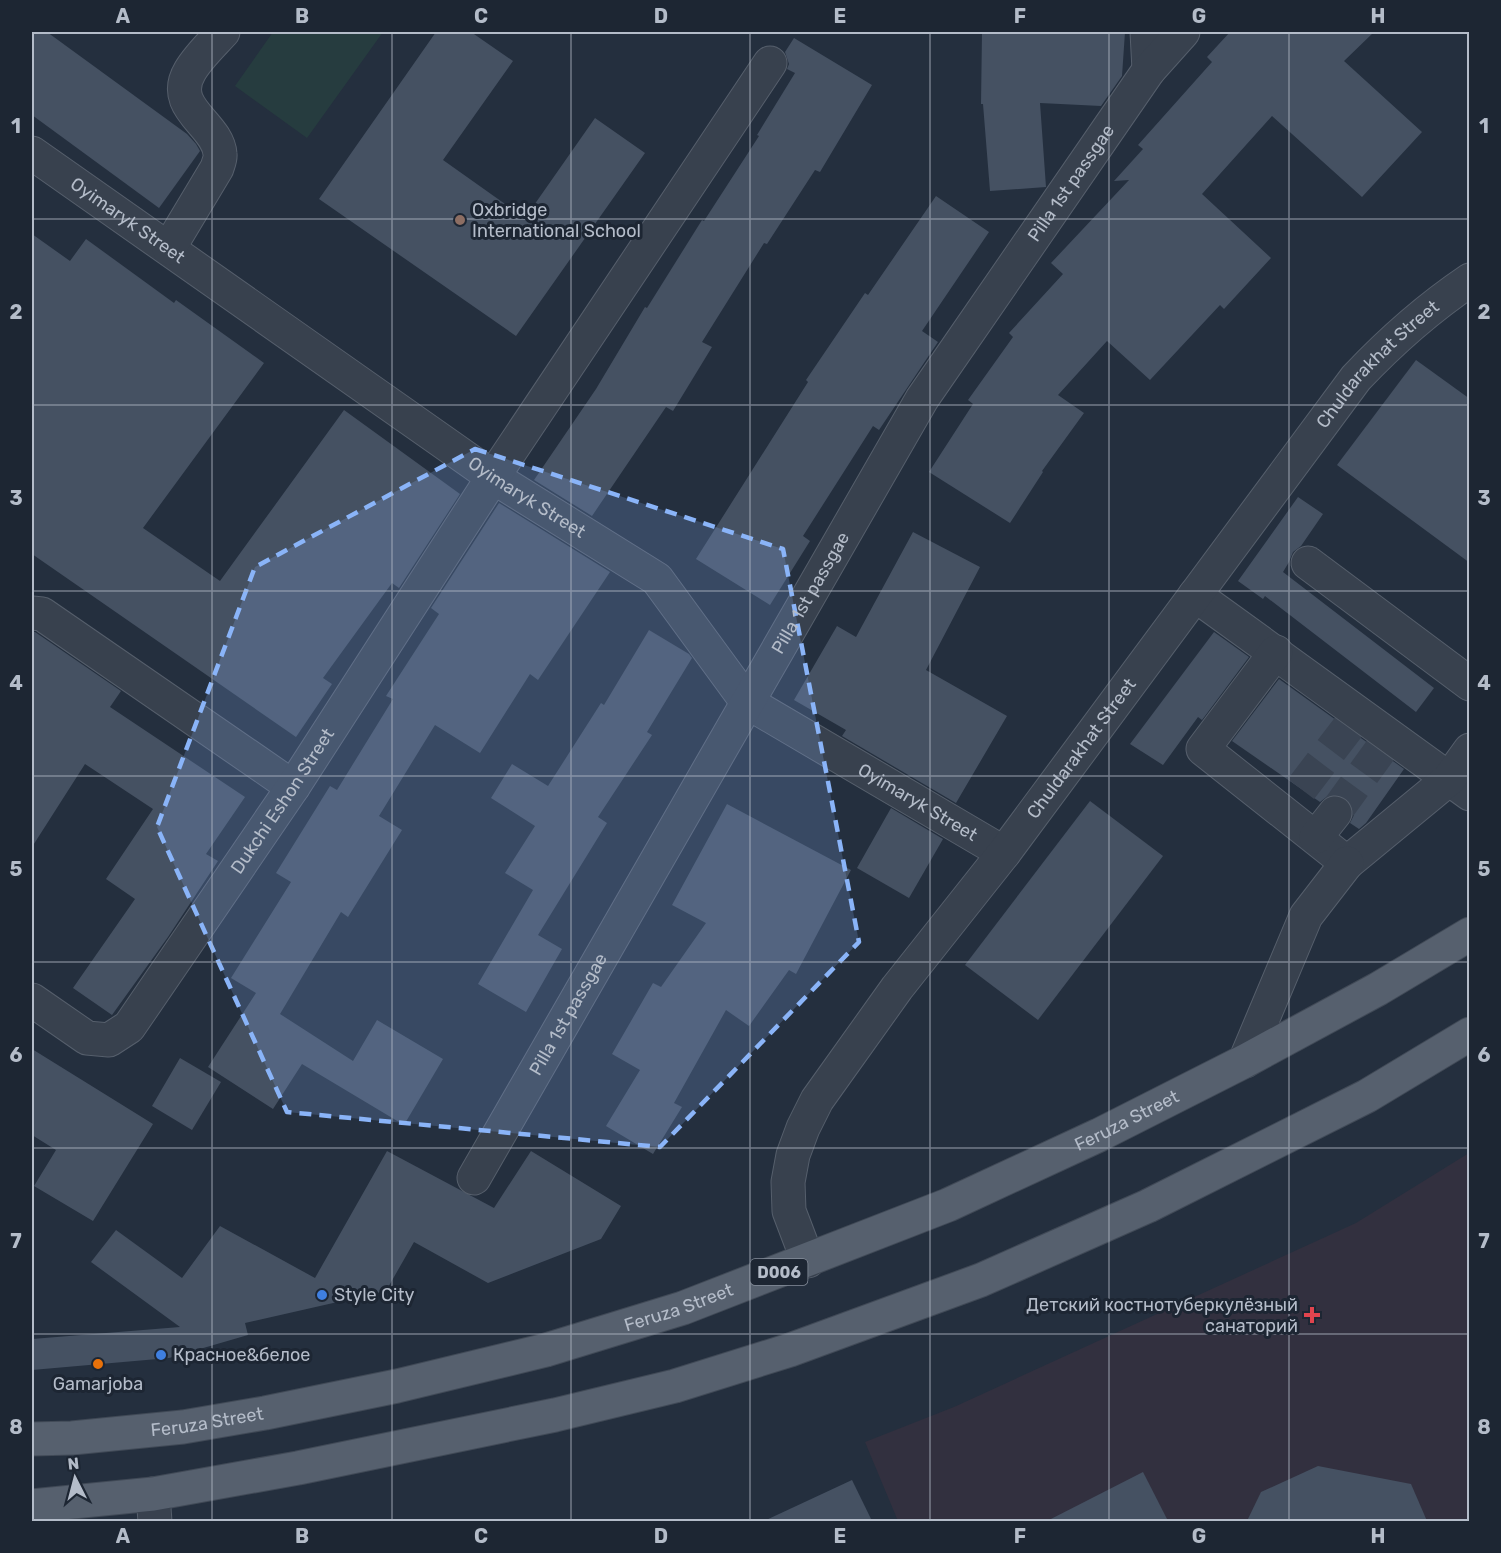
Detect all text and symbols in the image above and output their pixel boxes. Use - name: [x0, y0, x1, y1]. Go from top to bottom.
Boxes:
- text: A: [116, 4, 131, 28]
- text: B: [295, 4, 309, 28]
- text: C: [474, 4, 488, 28]
- text: D: [654, 4, 668, 28]
- text: E: [834, 4, 846, 28]
- text: F: [1014, 4, 1026, 28]
- text: G: [1192, 4, 1206, 28]
- text: H: [1371, 4, 1385, 28]
- text: 1: [11, 114, 21, 138]
- text: 1: [1479, 114, 1489, 138]
- street label: Pilla 1st passgae: [1023, 120, 1119, 246]
- street label: Oyimaryk Street: [66, 173, 189, 268]
- place label: Oxbridge International School: [472, 199, 641, 242]
- marker: Oxbridge International School: [453, 213, 467, 227]
- street label: Chuldarakhat Street: [1312, 296, 1443, 433]
- text: 2: [10, 300, 23, 324]
- text: 2: [1478, 300, 1491, 324]
- street label: Oyimaryk Street: [464, 452, 590, 543]
- text: 3: [9, 486, 23, 510]
- text: 3: [1477, 486, 1491, 510]
- street label: Pilla 1st passgae: [767, 528, 854, 658]
- text: 4: [9, 671, 23, 695]
- text: 4: [1477, 671, 1491, 695]
- street label: Chuldarakhat Street: [1022, 674, 1141, 823]
- street label: Dukchi Eshon Street: [226, 724, 339, 878]
- street label: Oyimaryk Street: [854, 759, 981, 846]
- text: 5: [10, 857, 23, 881]
- text: 5: [1478, 857, 1491, 881]
- street label: Pilla 1st passgae: [524, 949, 612, 1079]
- text: 6: [9, 1043, 23, 1067]
- text: 6: [1477, 1043, 1491, 1067]
- street label: Feruza Street: [1071, 1085, 1183, 1156]
- text: 7: [10, 1229, 22, 1253]
- text: 7: [1478, 1229, 1490, 1253]
- road number: D006: [750, 1259, 808, 1285]
- street label: Feruza Street: [622, 1279, 736, 1336]
- place label: Style City: [334, 1284, 414, 1306]
- marker: Style City: [315, 1288, 329, 1302]
- place label: Детский костнотуберкулёзный санаторий: [1026, 1294, 1298, 1337]
- marker: Детский костнотуберкулёзный санаторий: [1303, 1306, 1321, 1324]
- place label: Красное&белое: [173, 1344, 310, 1366]
- marker: Красное&белое: [154, 1348, 168, 1362]
- marker: Gamarjoba: [91, 1357, 105, 1371]
- place label: Gamarjoba: [53, 1373, 143, 1395]
- street label: Feruza Street: [150, 1402, 265, 1441]
- text: 8: [9, 1415, 23, 1439]
- text: 8: [1477, 1415, 1491, 1439]
- north arrow: [45, 1448, 105, 1508]
- text: N: [67, 1454, 80, 1474]
- text: A: [116, 1524, 131, 1548]
- text: B: [295, 1524, 309, 1548]
- text: C: [474, 1524, 488, 1548]
- text: D: [654, 1524, 668, 1548]
- text: E: [834, 1524, 846, 1548]
- text: F: [1014, 1524, 1026, 1548]
- text: G: [1192, 1524, 1206, 1548]
- text: H: [1371, 1524, 1385, 1548]

